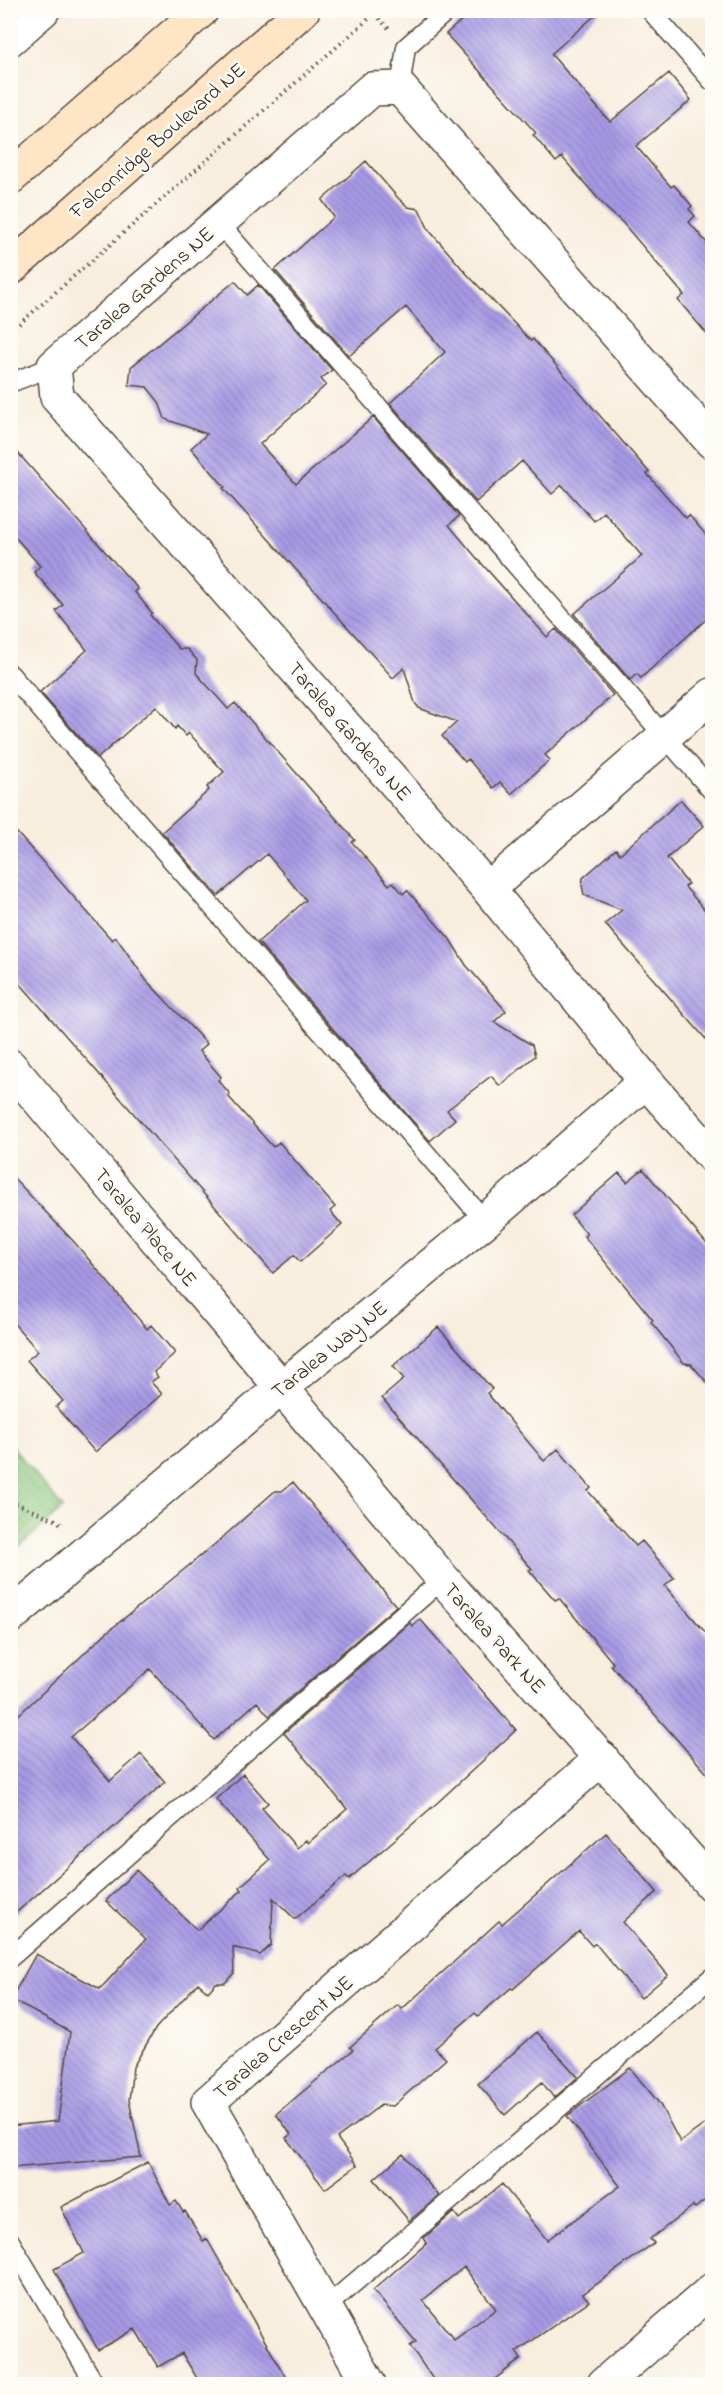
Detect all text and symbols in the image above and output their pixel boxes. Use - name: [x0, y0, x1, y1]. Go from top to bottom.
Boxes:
- street label: Falconridge Boulevard NE: [63, 56, 254, 229]
- street label: Taralea Gardens NE: [69, 220, 222, 359]
- street label: Taralea Gardens NE: [279, 656, 418, 809]
- street label: Taralea Place NE: [86, 1162, 203, 1294]
- street label: Taralea Way NE: [266, 1294, 396, 1409]
- street label: Taralea Park NE: [435, 1577, 552, 1702]
- street label: Taralea Crescent NE: [208, 1969, 361, 2108]

